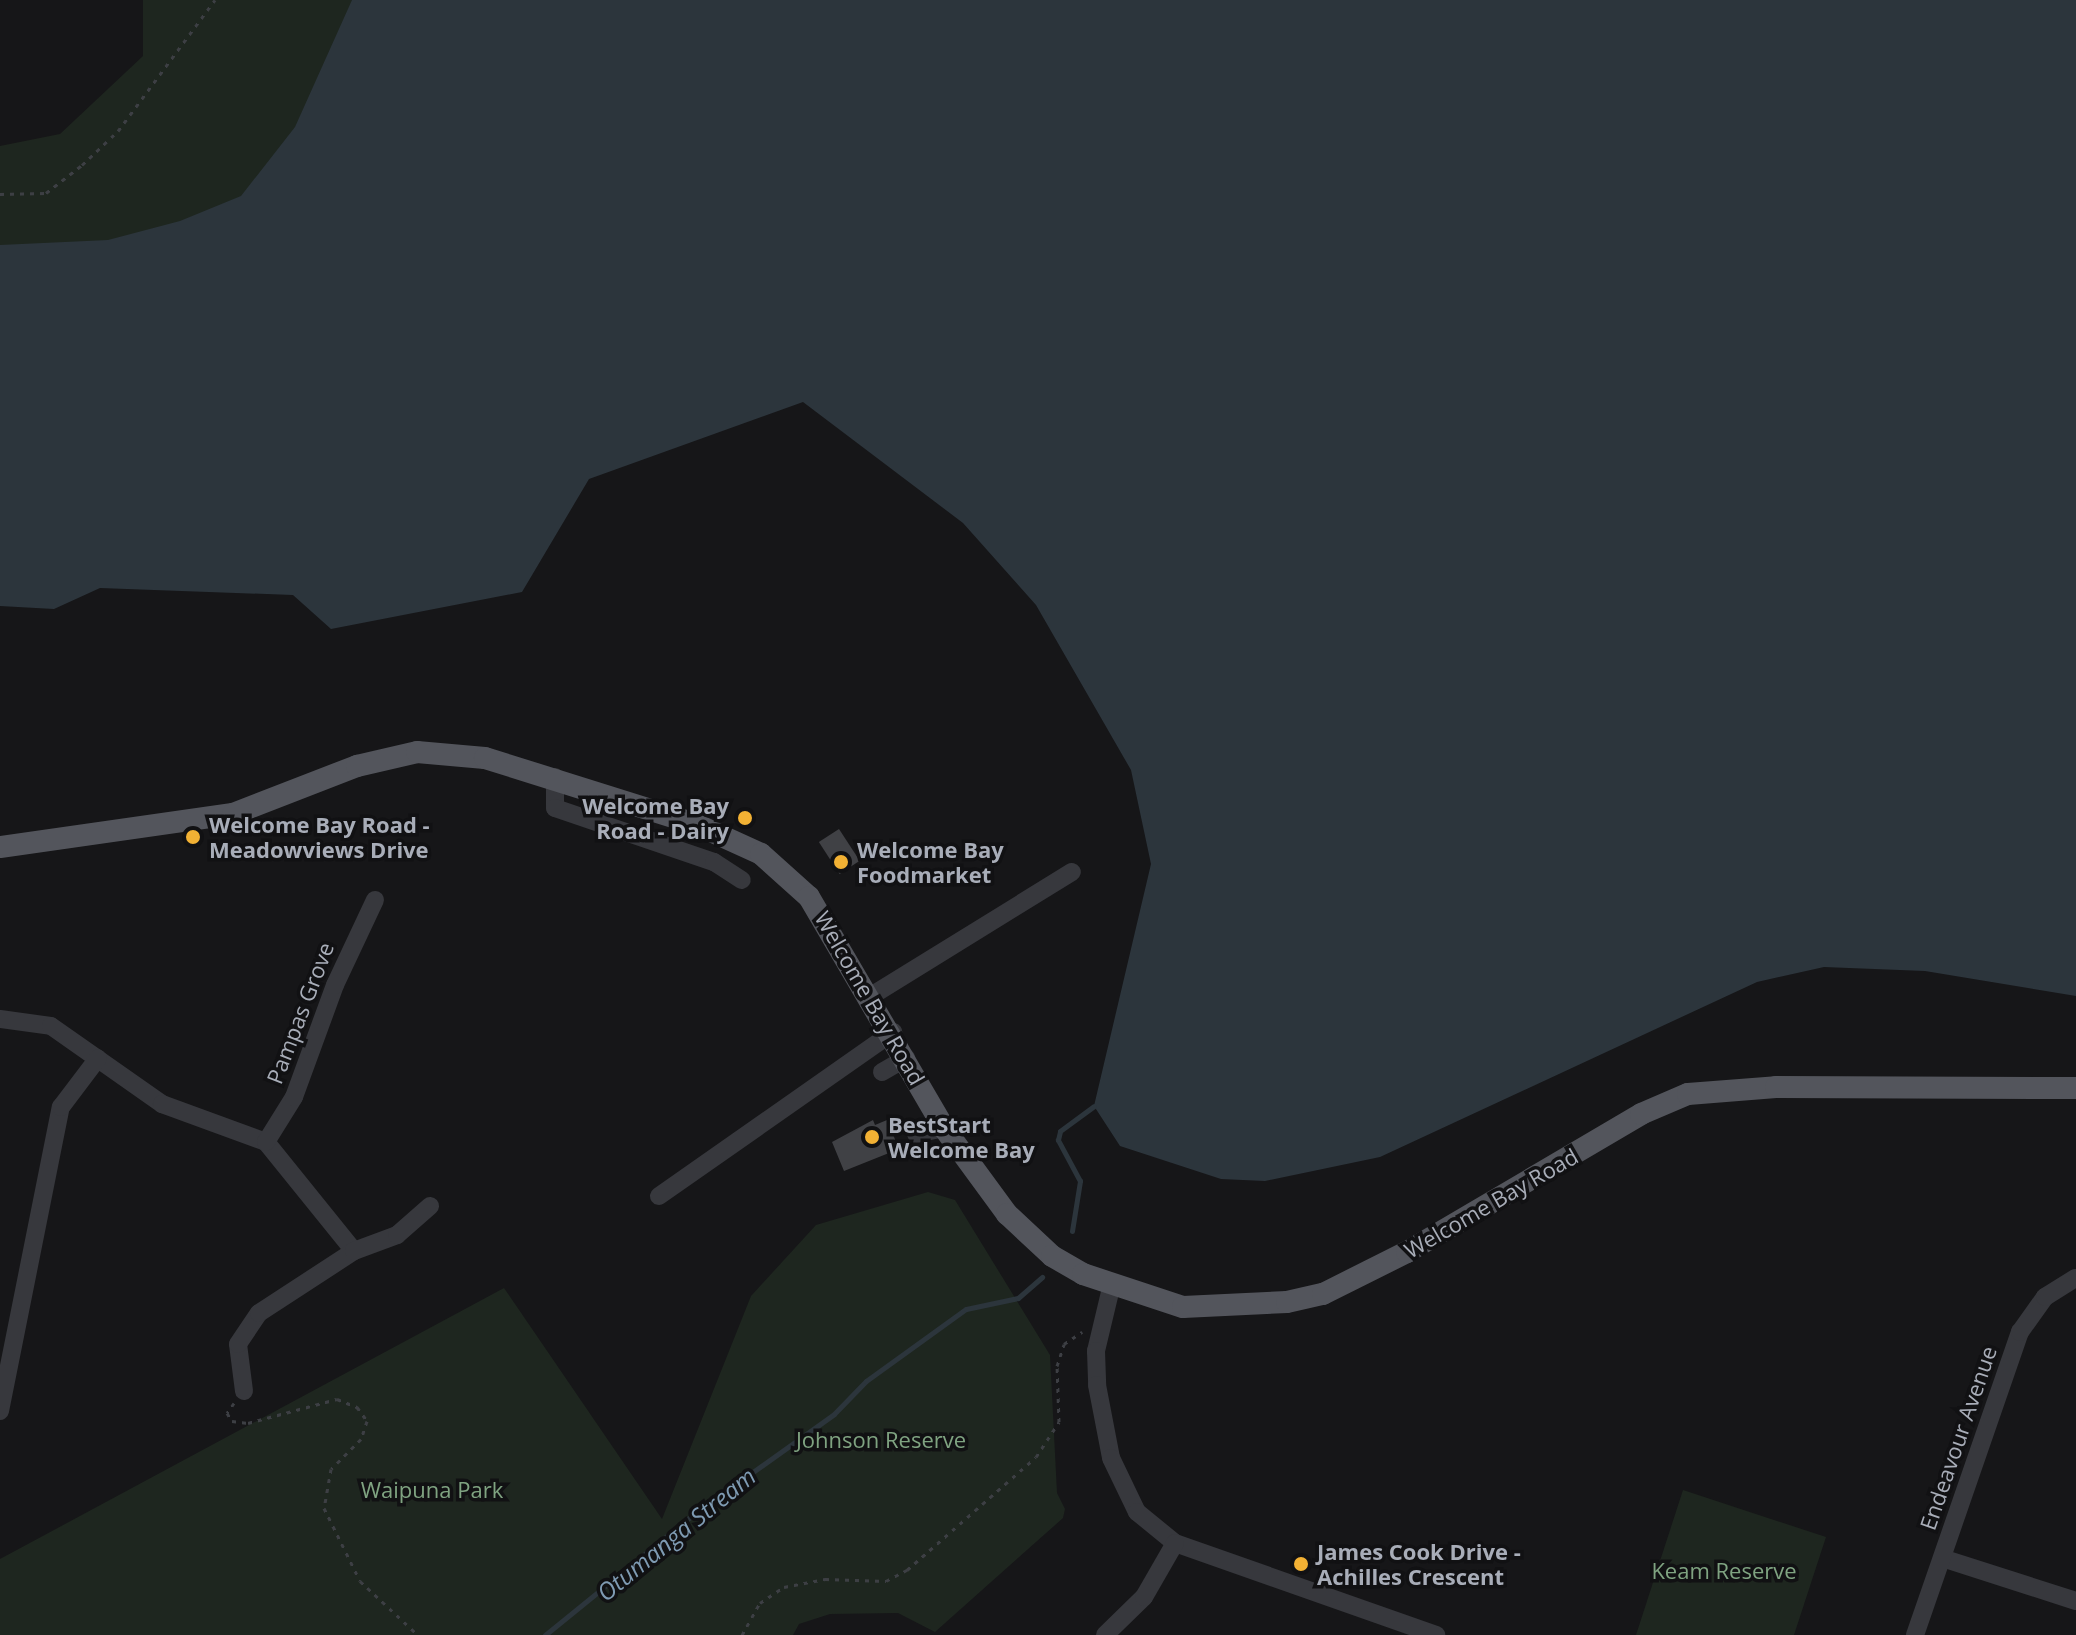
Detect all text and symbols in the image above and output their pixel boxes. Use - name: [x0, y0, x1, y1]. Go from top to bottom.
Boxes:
- place label: Welcome Bay Road - Dairy: [582, 792, 729, 844]
- marker: Welcome Bay Road - Dairy: [736, 809, 754, 827]
- place label: Welcome Bay Road - Meadowviews Drive: [209, 811, 430, 862]
- marker: Welcome Bay Road - Meadowviews Drive: [184, 828, 202, 846]
- place label: Welcome Bay Foodmarket: [857, 836, 1004, 888]
- marker: Welcome Bay Foodmarket: [832, 853, 850, 871]
- street label: Welcome Bay Road: [810, 906, 930, 1090]
- street label: Pampas Grove: [261, 939, 339, 1087]
- place label: BestStart Welcome Bay: [888, 1111, 1035, 1162]
- marker: BestStart Welcome Bay: [863, 1128, 881, 1146]
- street label: Welcome Bay Road: [1399, 1143, 1583, 1263]
- street label: Endeavour Avenue: [1914, 1343, 2002, 1533]
- park label: Johnson Reserve: [796, 1427, 966, 1453]
- water label: Otumanga Stream: [591, 1461, 761, 1607]
- park label: Waipuna Park: [361, 1477, 503, 1503]
- place label: James Cook Drive - Achilles Crescent: [1317, 1538, 1521, 1590]
- marker: James Cook Drive - Achilles Crescent: [1292, 1555, 1310, 1573]
- park label: Keam Reserve: [1651, 1558, 1797, 1584]

